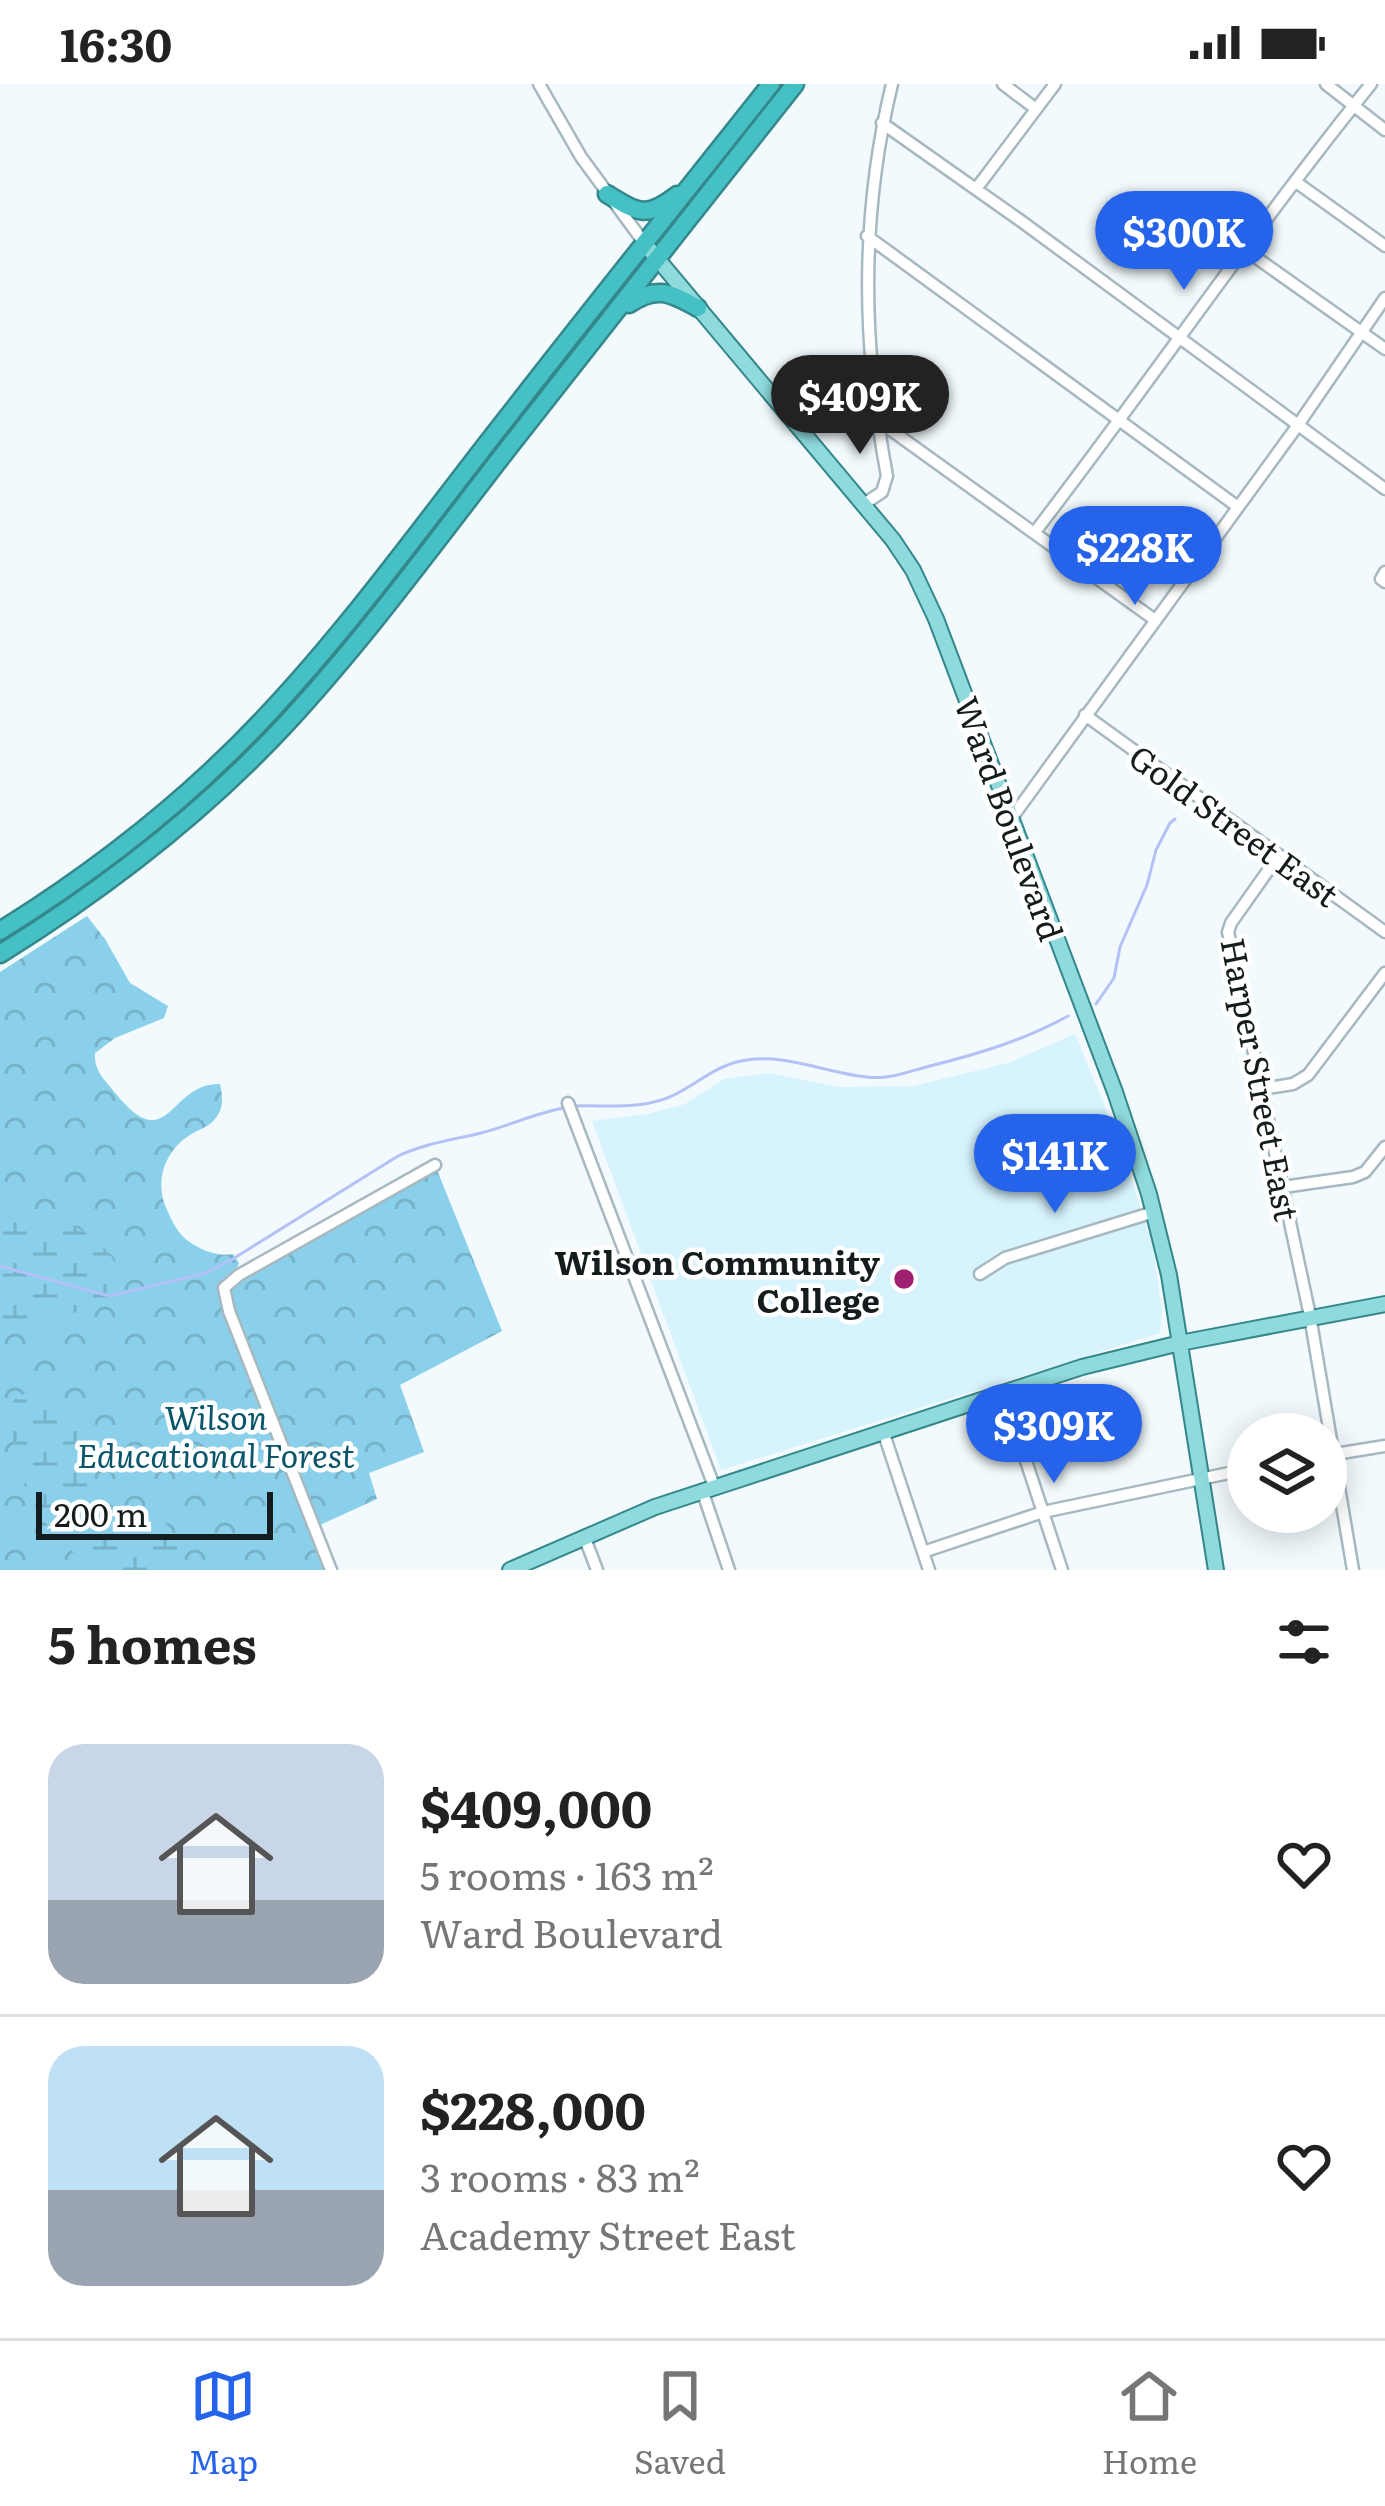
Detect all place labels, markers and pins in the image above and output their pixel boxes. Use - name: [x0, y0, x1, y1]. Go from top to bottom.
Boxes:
- pin: $300K: [1100, 191, 1268, 293]
- pin: $409K: [776, 355, 944, 457]
- pin: $228K: [1051, 506, 1219, 608]
- pin: $141K: [971, 1114, 1139, 1216]
- place label: Wilson Community College: [554, 1236, 881, 1323]
- marker: Wilson Community College: [891, 1266, 917, 1292]
- pin: $309K: [970, 1384, 1138, 1486]

